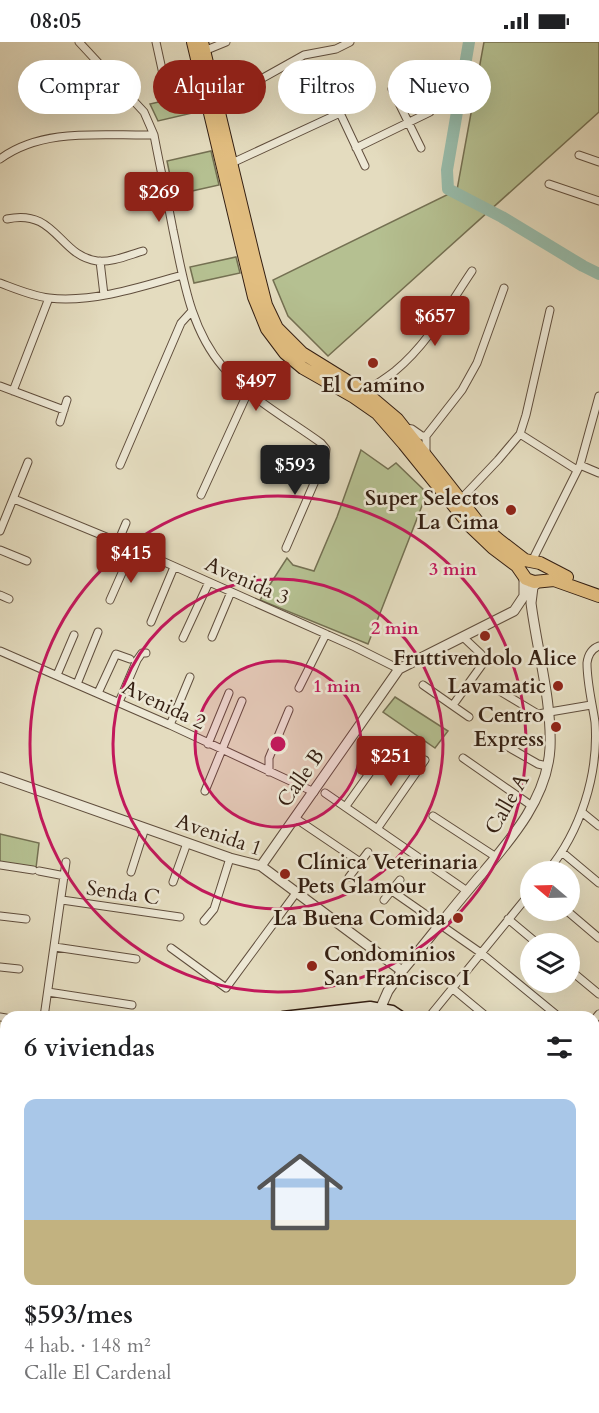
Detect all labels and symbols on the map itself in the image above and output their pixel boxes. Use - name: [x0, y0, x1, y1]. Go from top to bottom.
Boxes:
- pin: $269: [123, 172, 195, 223]
- pin: $657: [399, 296, 471, 347]
- marker: El Camino: [366, 356, 380, 370]
- pin: $497: [220, 361, 292, 412]
- place label: El Camino: [321, 371, 425, 400]
- pin: $593: [259, 445, 331, 496]
- place label: Super Selectos La Cima: [365, 484, 500, 537]
- marker: Super Selectos La Cima: [504, 503, 518, 517]
- pin: $415: [95, 533, 167, 584]
- street label: Avenida 3: [200, 550, 294, 612]
- text: 3 min: [429, 557, 477, 582]
- text: 2 min: [371, 616, 419, 641]
- marker: Fruttivendolo Alice: [478, 629, 492, 643]
- place label: Fruttivendolo Alice: [393, 644, 577, 673]
- place label: Lavamatic: [448, 672, 546, 701]
- street label: Avenida 2: [117, 673, 211, 737]
- text: 1 min: [313, 674, 361, 699]
- marker: Lavamatic: [551, 679, 565, 693]
- place label: Centro Express: [473, 701, 544, 754]
- marker: Centro Express: [549, 720, 563, 734]
- centre of rings: [268, 734, 288, 754]
- pin: $251: [355, 736, 427, 787]
- street label: Calle B: [270, 743, 332, 813]
- street label: Calle A: [478, 768, 536, 840]
- street label: Avenida 1: [172, 807, 266, 863]
- place label: Clínica Veterinaria Pets Glamour: [297, 848, 478, 901]
- north arrow: [520, 861, 580, 921]
- marker: Clínica Veterinaria Pets Glamour: [278, 867, 292, 881]
- street label: Senda C: [84, 873, 162, 913]
- place label: La Buena Comida: [273, 904, 447, 933]
- marker: La Buena Comida: [451, 911, 465, 925]
- place label: Condominios San Francisco I: [324, 940, 470, 993]
- marker: Condominios San Francisco I: [305, 959, 319, 973]

